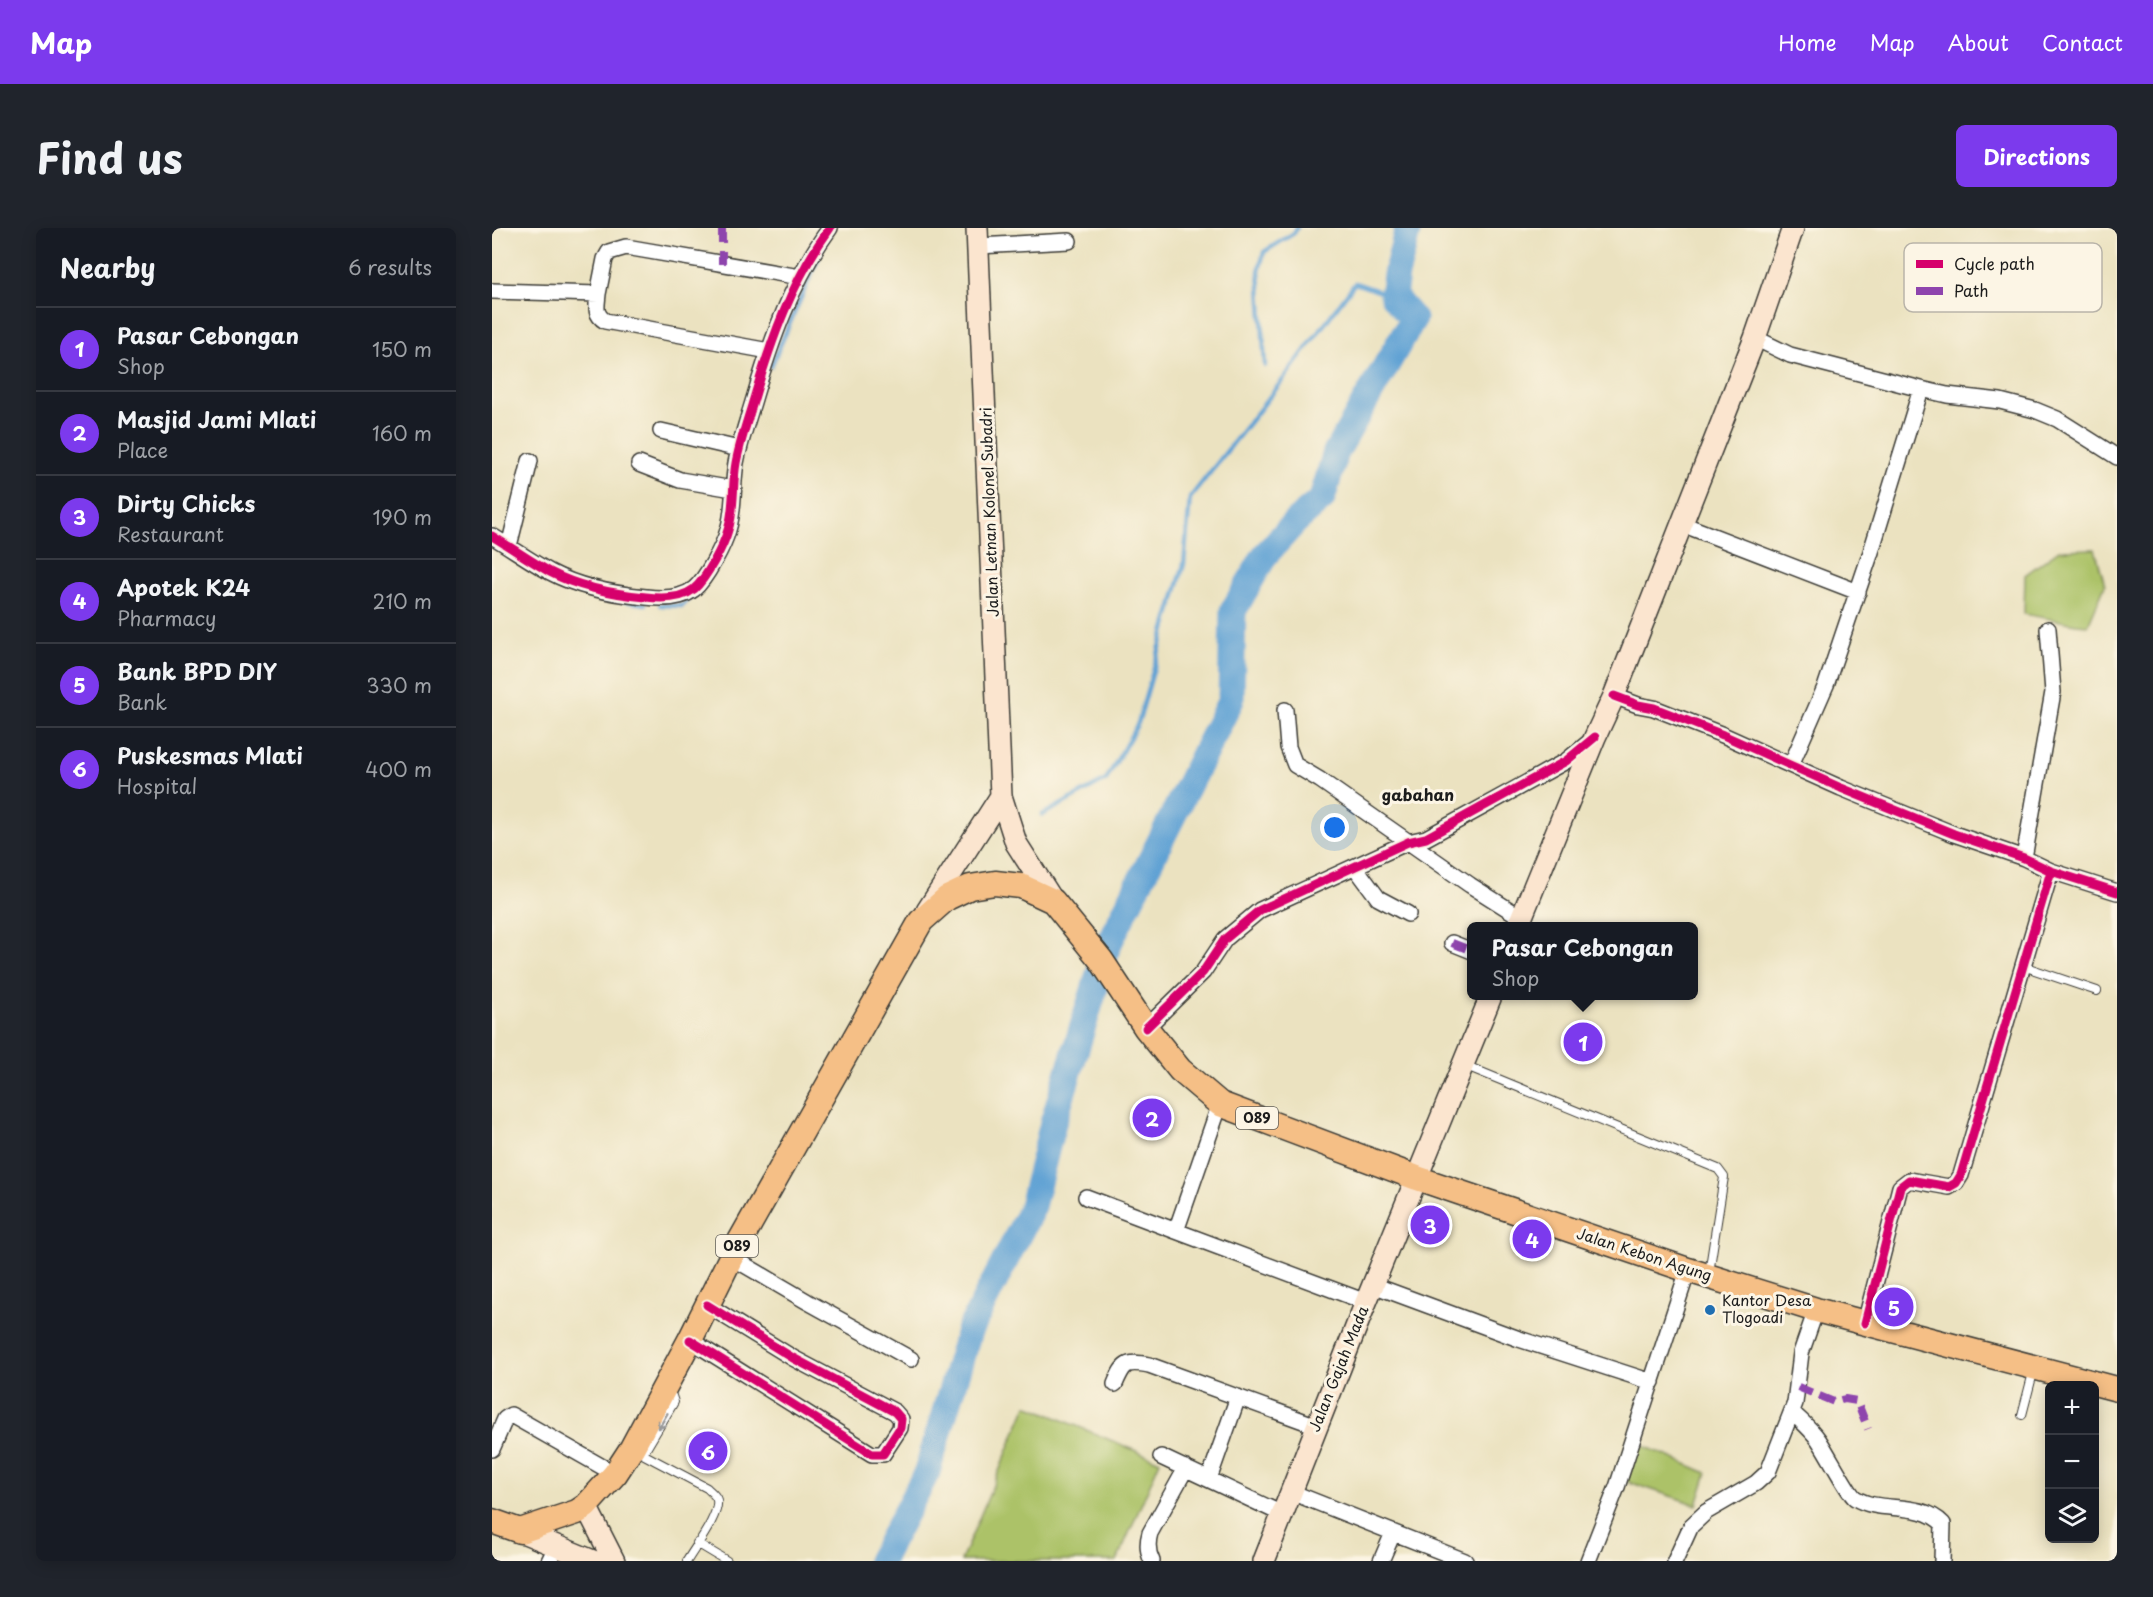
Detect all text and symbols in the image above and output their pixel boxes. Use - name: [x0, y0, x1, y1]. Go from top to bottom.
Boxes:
- text: Map: [30, 21, 92, 64]
- text: Home: [1778, 26, 1837, 58]
- text: Map: [1870, 26, 1915, 58]
- text: About: [1948, 26, 2009, 58]
- text: Contact: [2042, 26, 2123, 58]
- text: Find us: [36, 125, 183, 188]
- button: Directions: [1956, 125, 2117, 187]
- legend: [1904, 243, 2102, 312]
- text: Nearby: [60, 248, 155, 287]
- text: Cycle path: [1954, 251, 2035, 275]
- text: 6 results: [348, 252, 432, 282]
- text: Path: [1954, 278, 1989, 302]
- text: Pasar Cebongan: [117, 318, 299, 351]
- text: 1: [75, 334, 84, 364]
- text: 150 m: [372, 334, 432, 364]
- text: Shop: [117, 351, 165, 381]
- text: Masjid Jami Mlati: [117, 402, 316, 435]
- street label: Jalan Letnan Kolonel Subadri: [973, 407, 1004, 617]
- text: 2: [72, 418, 87, 448]
- text: 160 m: [372, 418, 432, 448]
- text: Place: [117, 435, 168, 465]
- text: Dirty Chicks: [117, 486, 255, 519]
- text: 3: [73, 502, 86, 532]
- text: 190 m: [373, 502, 432, 532]
- text: Restaurant: [117, 519, 224, 549]
- text: Apotek K24: [117, 570, 250, 603]
- text: 4: [73, 586, 86, 616]
- text: 210 m: [373, 586, 432, 616]
- text: Pharmacy: [117, 603, 217, 633]
- text: Bank BPD DIY: [117, 654, 277, 687]
- text: 5: [73, 670, 86, 700]
- text: 330 m: [366, 670, 432, 700]
- text: Bank: [117, 687, 167, 717]
- text: Puskesmas Mlati: [117, 738, 303, 771]
- text: 6: [72, 754, 87, 784]
- text: 400 m: [365, 754, 432, 784]
- text: Hospital: [117, 771, 197, 801]
- district label: gabahan: [1382, 782, 1454, 806]
- your location: [1320, 813, 1349, 842]
- popup: [1467, 922, 1698, 1000]
- text: Pasar Cebongan: [1492, 930, 1673, 963]
- text: Shop: [1492, 963, 1539, 993]
- pin: 1: [1564, 1020, 1602, 1064]
- pin: 2: [1132, 1096, 1172, 1140]
- road number: 089: [1236, 1107, 1278, 1129]
- pin: 3: [1410, 1202, 1450, 1248]
- pin: 4: [1512, 1216, 1552, 1262]
- street label: Jalan Kebon Agung: [1574, 1221, 1715, 1286]
- road number: 089: [716, 1235, 758, 1257]
- pin: 5: [1874, 1284, 1914, 1330]
- place label: Kantor Desa Tlogoadi: [1722, 1288, 1812, 1328]
- street label: Jalan Gajah Mada: [1302, 1301, 1374, 1435]
- marker: Kantor Desa Tlogoadi: [1703, 1303, 1717, 1317]
- map controls: [2045, 1381, 2099, 1543]
- button: +: [2045, 1381, 2099, 1435]
- one-way arrow: [656, 1412, 668, 1429]
- pin: 6: [688, 1428, 728, 1474]
- button: −: [2045, 1435, 2099, 1489]
- button: layers: [2045, 1489, 2099, 1543]

